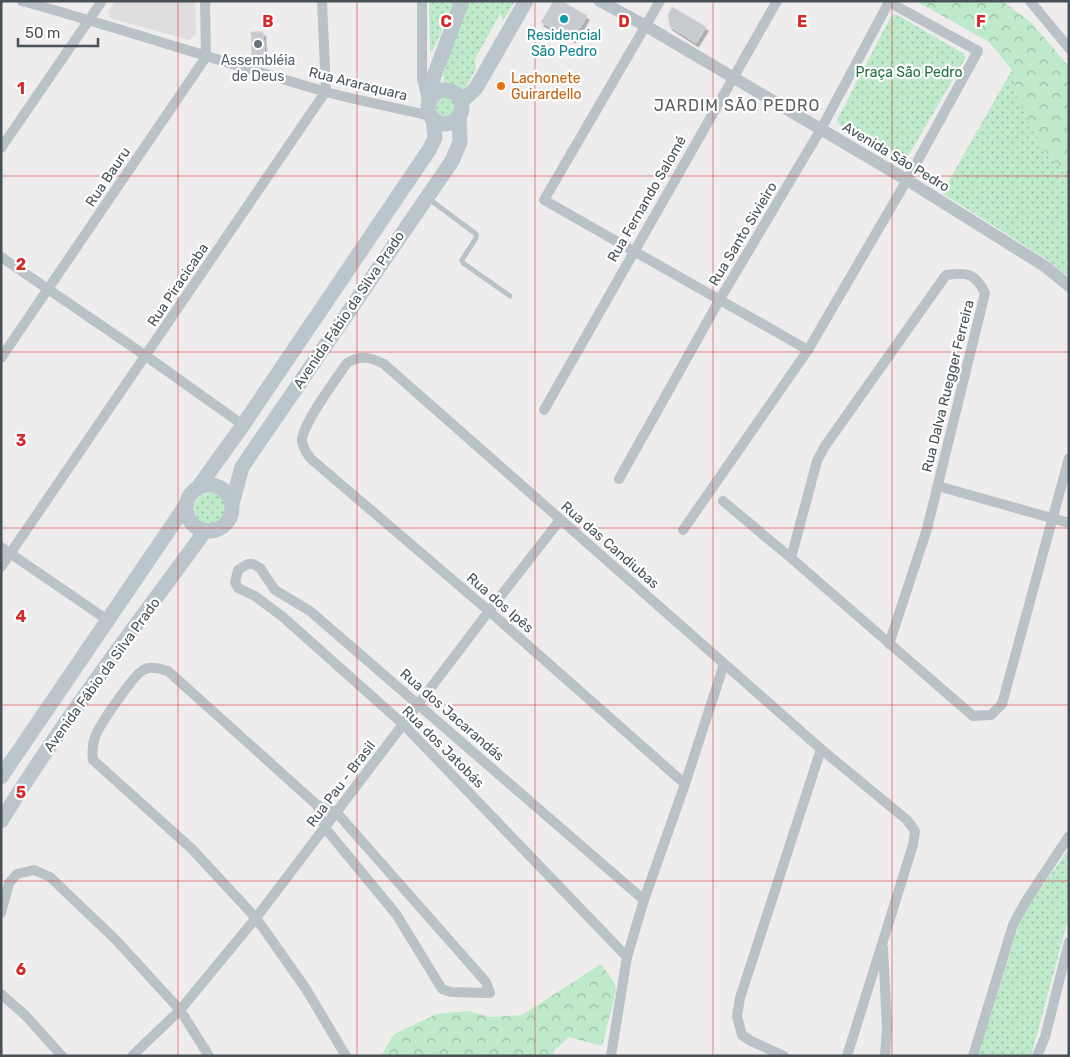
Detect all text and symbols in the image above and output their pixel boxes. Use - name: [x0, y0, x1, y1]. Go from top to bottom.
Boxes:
- text: B: [262, 12, 274, 31]
- text: C: [440, 12, 452, 31]
- text: D: [618, 12, 630, 31]
- text: E: [797, 12, 807, 31]
- text: F: [976, 12, 986, 31]
- marker: Residencial São Pedro: [558, 13, 570, 25]
- scale bar: [18, 15, 98, 47]
- text: 50 m: [25, 24, 60, 42]
- place label: Residencial São Pedro: [527, 27, 601, 60]
- marker: Assembléia de Deus: [252, 38, 264, 50]
- place label: Assembléia de Deus: [221, 52, 295, 85]
- street label: Rua Araraquara: [307, 64, 409, 104]
- park label: Praça São Pedro: [856, 64, 963, 81]
- place label: Lachonete Guirardello: [511, 70, 581, 103]
- text: 1: [17, 79, 25, 98]
- marker: Lachonete Guirardello: [495, 80, 507, 92]
- district label: JARDIM SÃO PEDRO: [654, 96, 820, 115]
- street label: Avenida São Pedro: [839, 118, 953, 196]
- street label: Rua Fernando Salomé: [604, 133, 690, 265]
- street label: Rua Bauru: [82, 144, 134, 210]
- street label: Rua Santo Sivieiro: [705, 179, 781, 289]
- street label: Avenida Fábio da Silva Prado: [290, 228, 408, 392]
- street label: Rua Piracicaba: [144, 240, 212, 330]
- text: 2: [16, 255, 26, 274]
- street label: Rua Dalva Ruegger Ferreira: [918, 298, 978, 474]
- text: 3: [16, 431, 26, 450]
- street label: Rua das Candiubas: [558, 498, 662, 592]
- street label: Rua dos Ipês: [463, 569, 537, 637]
- street label: Avenida Fábio da Silva Prado: [40, 595, 164, 755]
- text: 4: [16, 607, 27, 626]
- street label: Rua dos Jacarandás: [396, 665, 508, 765]
- street label: Rua dos Jatobás: [398, 702, 488, 792]
- street label: Rua Pau - Brasil: [303, 738, 379, 830]
- text: 5: [16, 783, 26, 802]
- text: 6: [16, 960, 26, 979]

